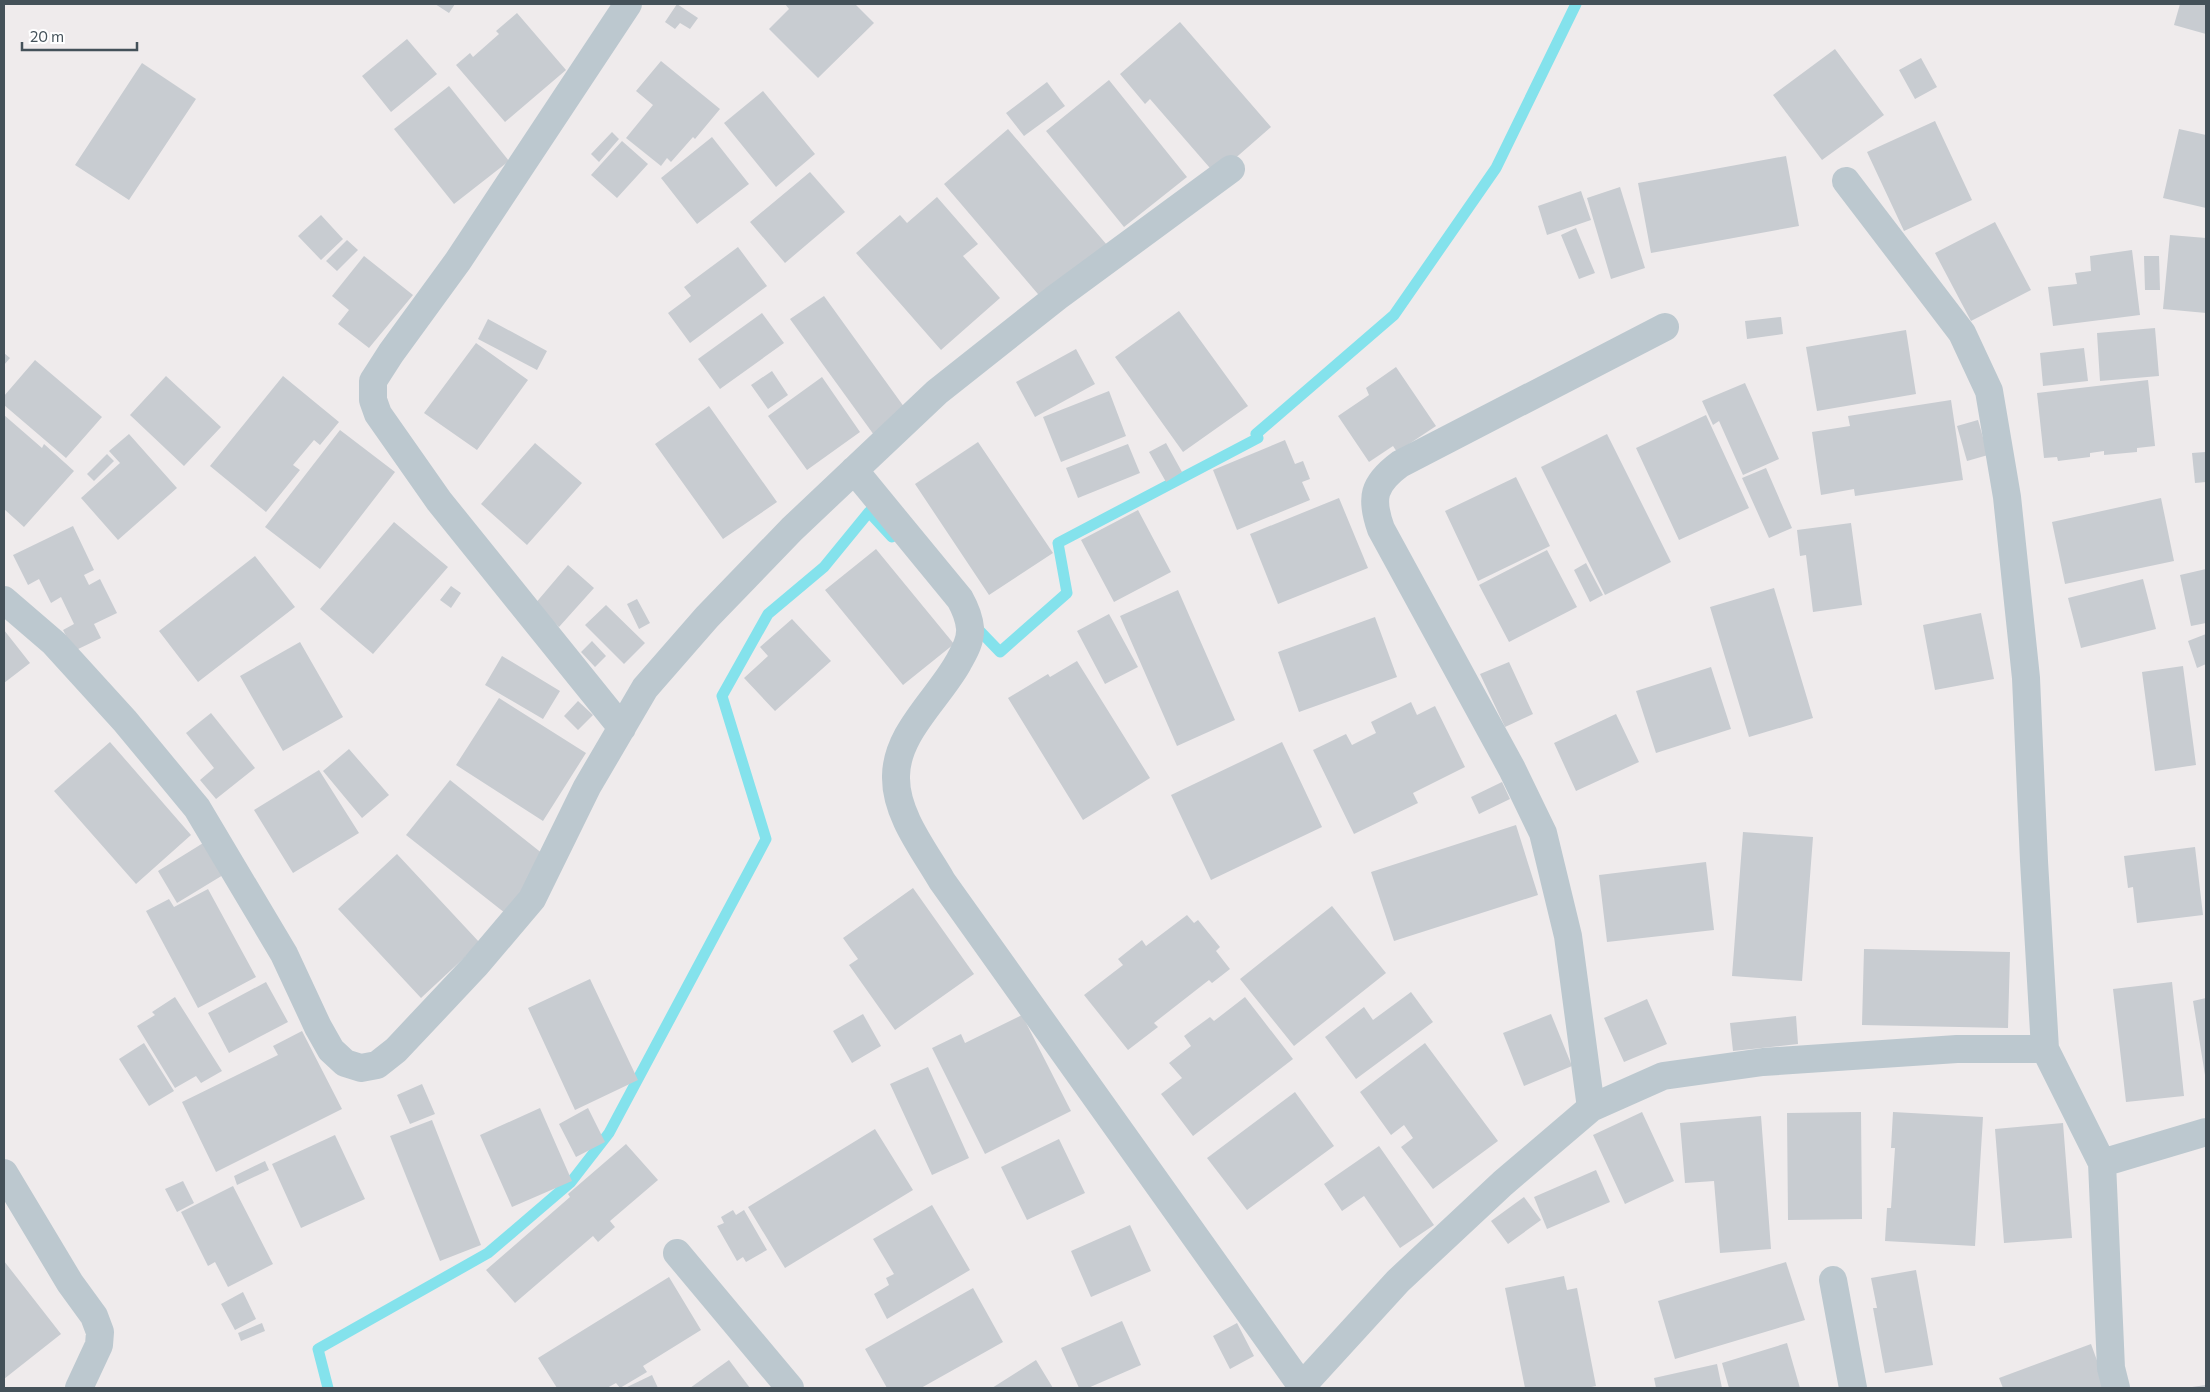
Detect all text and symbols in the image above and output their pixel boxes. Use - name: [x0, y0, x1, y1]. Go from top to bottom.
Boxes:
- scale bar: [22, 20, 138, 52]
- text: 20 m: [30, 27, 64, 45]

